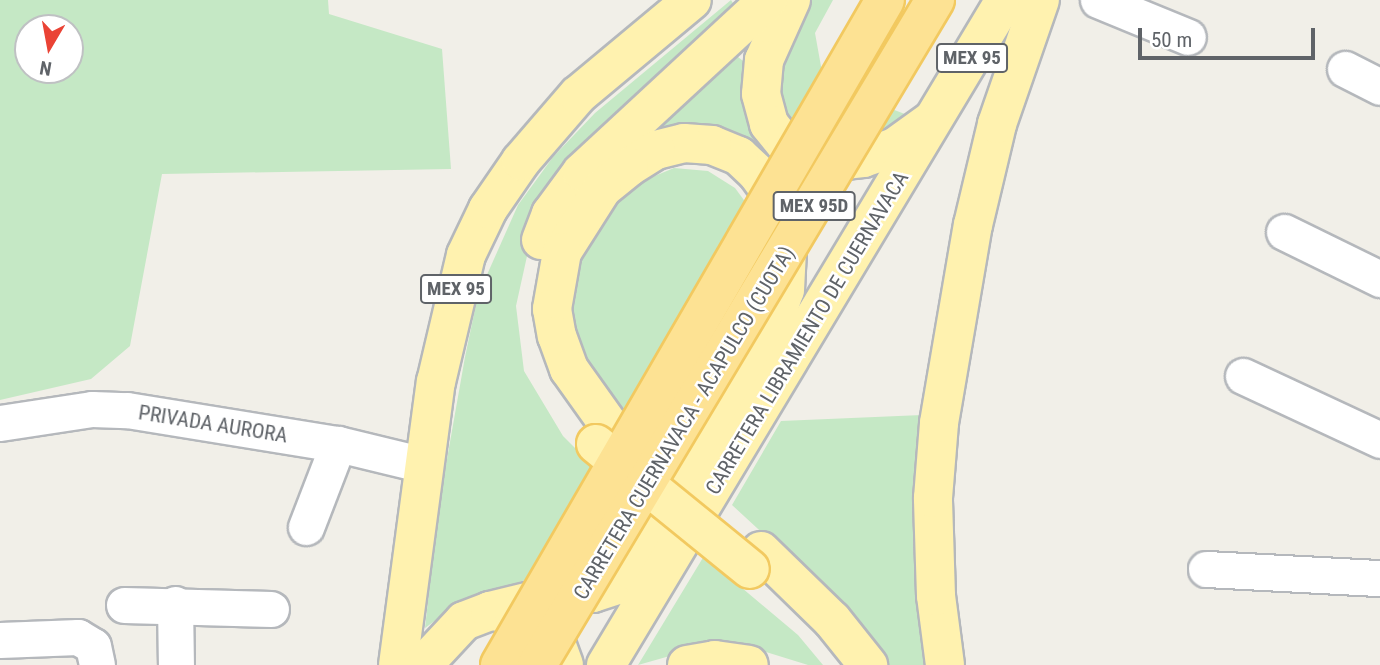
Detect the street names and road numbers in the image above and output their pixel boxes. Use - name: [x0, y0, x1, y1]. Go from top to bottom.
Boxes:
- road number: MEX 95: [935, 43, 1009, 74]
- street label: CARRETERA LIBRAMIENTO DE CUERNAVACA: [700, 167, 914, 499]
- road number: MEX 95D: [772, 190, 856, 222]
- street label: CARRETERA CUERNAVACA - ACAPULCO (CUOTA): [568, 242, 800, 604]
- road number: MEX 95: [419, 274, 493, 304]
- street label: PRIVADA AURORA: [137, 400, 289, 448]

